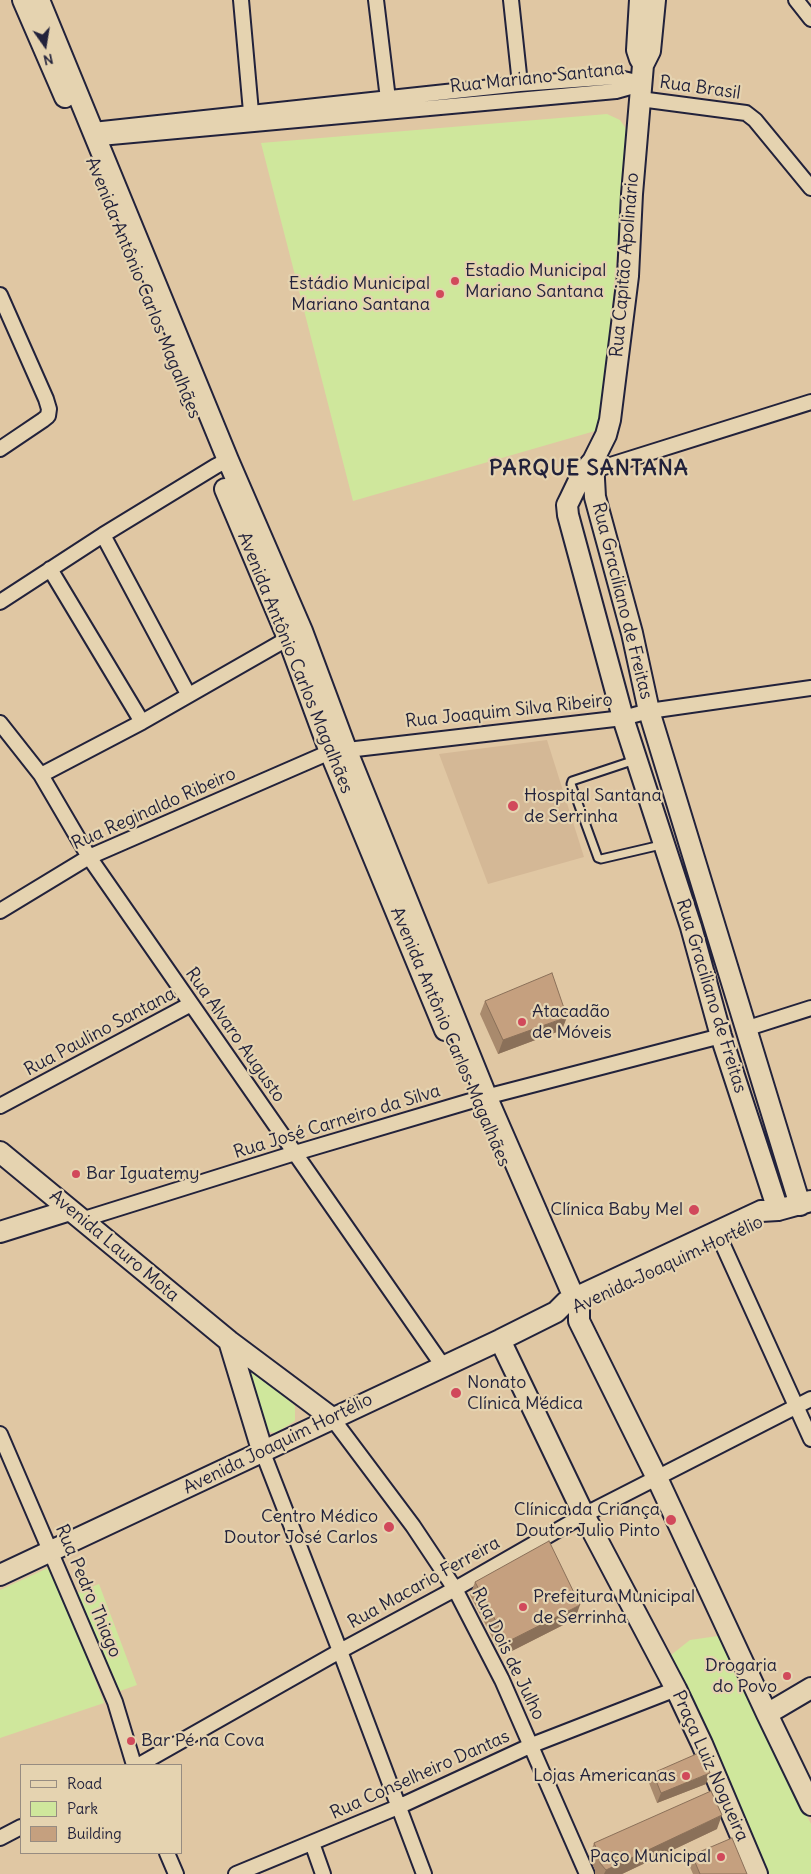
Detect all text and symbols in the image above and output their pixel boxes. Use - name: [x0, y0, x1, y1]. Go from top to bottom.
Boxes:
- north arrow: [20, 20, 70, 70]
- text: N: [42, 50, 55, 69]
- street label: Rua Mariano Santana: [449, 58, 625, 98]
- street label: Rua Brasil: [658, 72, 742, 104]
- street label: Avenida Antônio Carlos Magalhães: [81, 154, 205, 422]
- street label: Rua Capitão Apolinário: [606, 172, 644, 358]
- place label: Estadio Municipal Mariano Santana: [465, 260, 606, 302]
- place label: Estádio Municipal Mariano Santana: [289, 273, 430, 316]
- marker: Estadio Municipal Mariano Santana: [449, 275, 461, 287]
- marker: Estádio Municipal Mariano Santana: [434, 288, 446, 300]
- district label: PARQUE SANTANA: [487, 456, 691, 482]
- street label: Rua Graciliano de Freitas: [587, 500, 657, 702]
- street label: Avenida Antônio Carlos Magalhães: [233, 529, 357, 797]
- street label: Rua Joaquim Silva Ribeiro: [404, 689, 614, 733]
- street label: Rua Reginaldo Ribeiro: [69, 763, 239, 855]
- place label: Hospital Santana de Serrinha: [524, 785, 662, 828]
- marker: Hospital Santana de Serrinha: [506, 799, 520, 813]
- street label: Rua Graciliano de Freitas: [671, 896, 751, 1096]
- street label: Avenida Antônio Carlos Magalhães: [385, 904, 515, 1170]
- street label: Rua Alvaro Augusto: [180, 964, 290, 1106]
- street label: Rua Paulino Santana: [21, 983, 179, 1081]
- place label: Atacadão de Móveis: [532, 1001, 612, 1044]
- marker: Atacadão de Móveis: [516, 1016, 528, 1028]
- street label: Rua José Carneiro da Silva: [231, 1080, 443, 1164]
- place label: Bar Iguatemy: [86, 1163, 199, 1185]
- marker: Bar Iguatemy: [70, 1168, 82, 1180]
- street label: Avenida Lauro Mota: [45, 1186, 183, 1306]
- place label: Clínica Baby Mel: [550, 1199, 683, 1221]
- marker: Clínica Baby Mel: [687, 1203, 701, 1217]
- street label: Avenida Joaquim Hortélio: [569, 1211, 767, 1319]
- place label: Nonato Clínica Médica: [467, 1372, 583, 1415]
- marker: Nonato Clínica Médica: [449, 1386, 463, 1400]
- street label: Avenida Joaquim Hortélio: [180, 1389, 376, 1499]
- place label: Clínica da Criança Doutor Julio Pinto: [514, 1499, 660, 1542]
- place label: Centro Médico Doutor José Carlos: [224, 1506, 378, 1548]
- marker: Clínica da Criança Doutor Julio Pinto: [664, 1513, 678, 1527]
- marker: Centro Médico Doutor José Carlos: [382, 1520, 396, 1534]
- street label: Rua Pedro Thiago: [50, 1521, 126, 1661]
- street label: Rua Macario Ferreira: [344, 1532, 504, 1634]
- street label: Rua Dois de Julho: [467, 1584, 549, 1724]
- place label: Prefeitura Municipal de Serrinha: [533, 1586, 695, 1628]
- marker: Prefeitura Municipal de Serrinha: [517, 1601, 529, 1613]
- place label: Drogaria do Povo: [705, 1655, 777, 1698]
- marker: Drogaria do Povo: [781, 1670, 793, 1682]
- street label: Praça Luiz Nogueira: [667, 1687, 753, 1845]
- street label: Rua Conselheiro Dantas: [327, 1726, 513, 1824]
- place label: Bar Pé na Cova: [141, 1730, 264, 1752]
- marker: Bar Pé na Cova: [125, 1735, 137, 1747]
- legend: [20, 1764, 182, 1854]
- place label: Lojas Americanas: [533, 1765, 676, 1787]
- marker: Lojas Americanas: [680, 1770, 692, 1782]
- text: Road: [67, 1774, 102, 1793]
- text: Park: [67, 1799, 98, 1818]
- text: Building: [67, 1824, 122, 1843]
- place label: Paço Municipal: [590, 1846, 711, 1868]
- marker: Paço Municipal: [715, 1851, 727, 1863]

